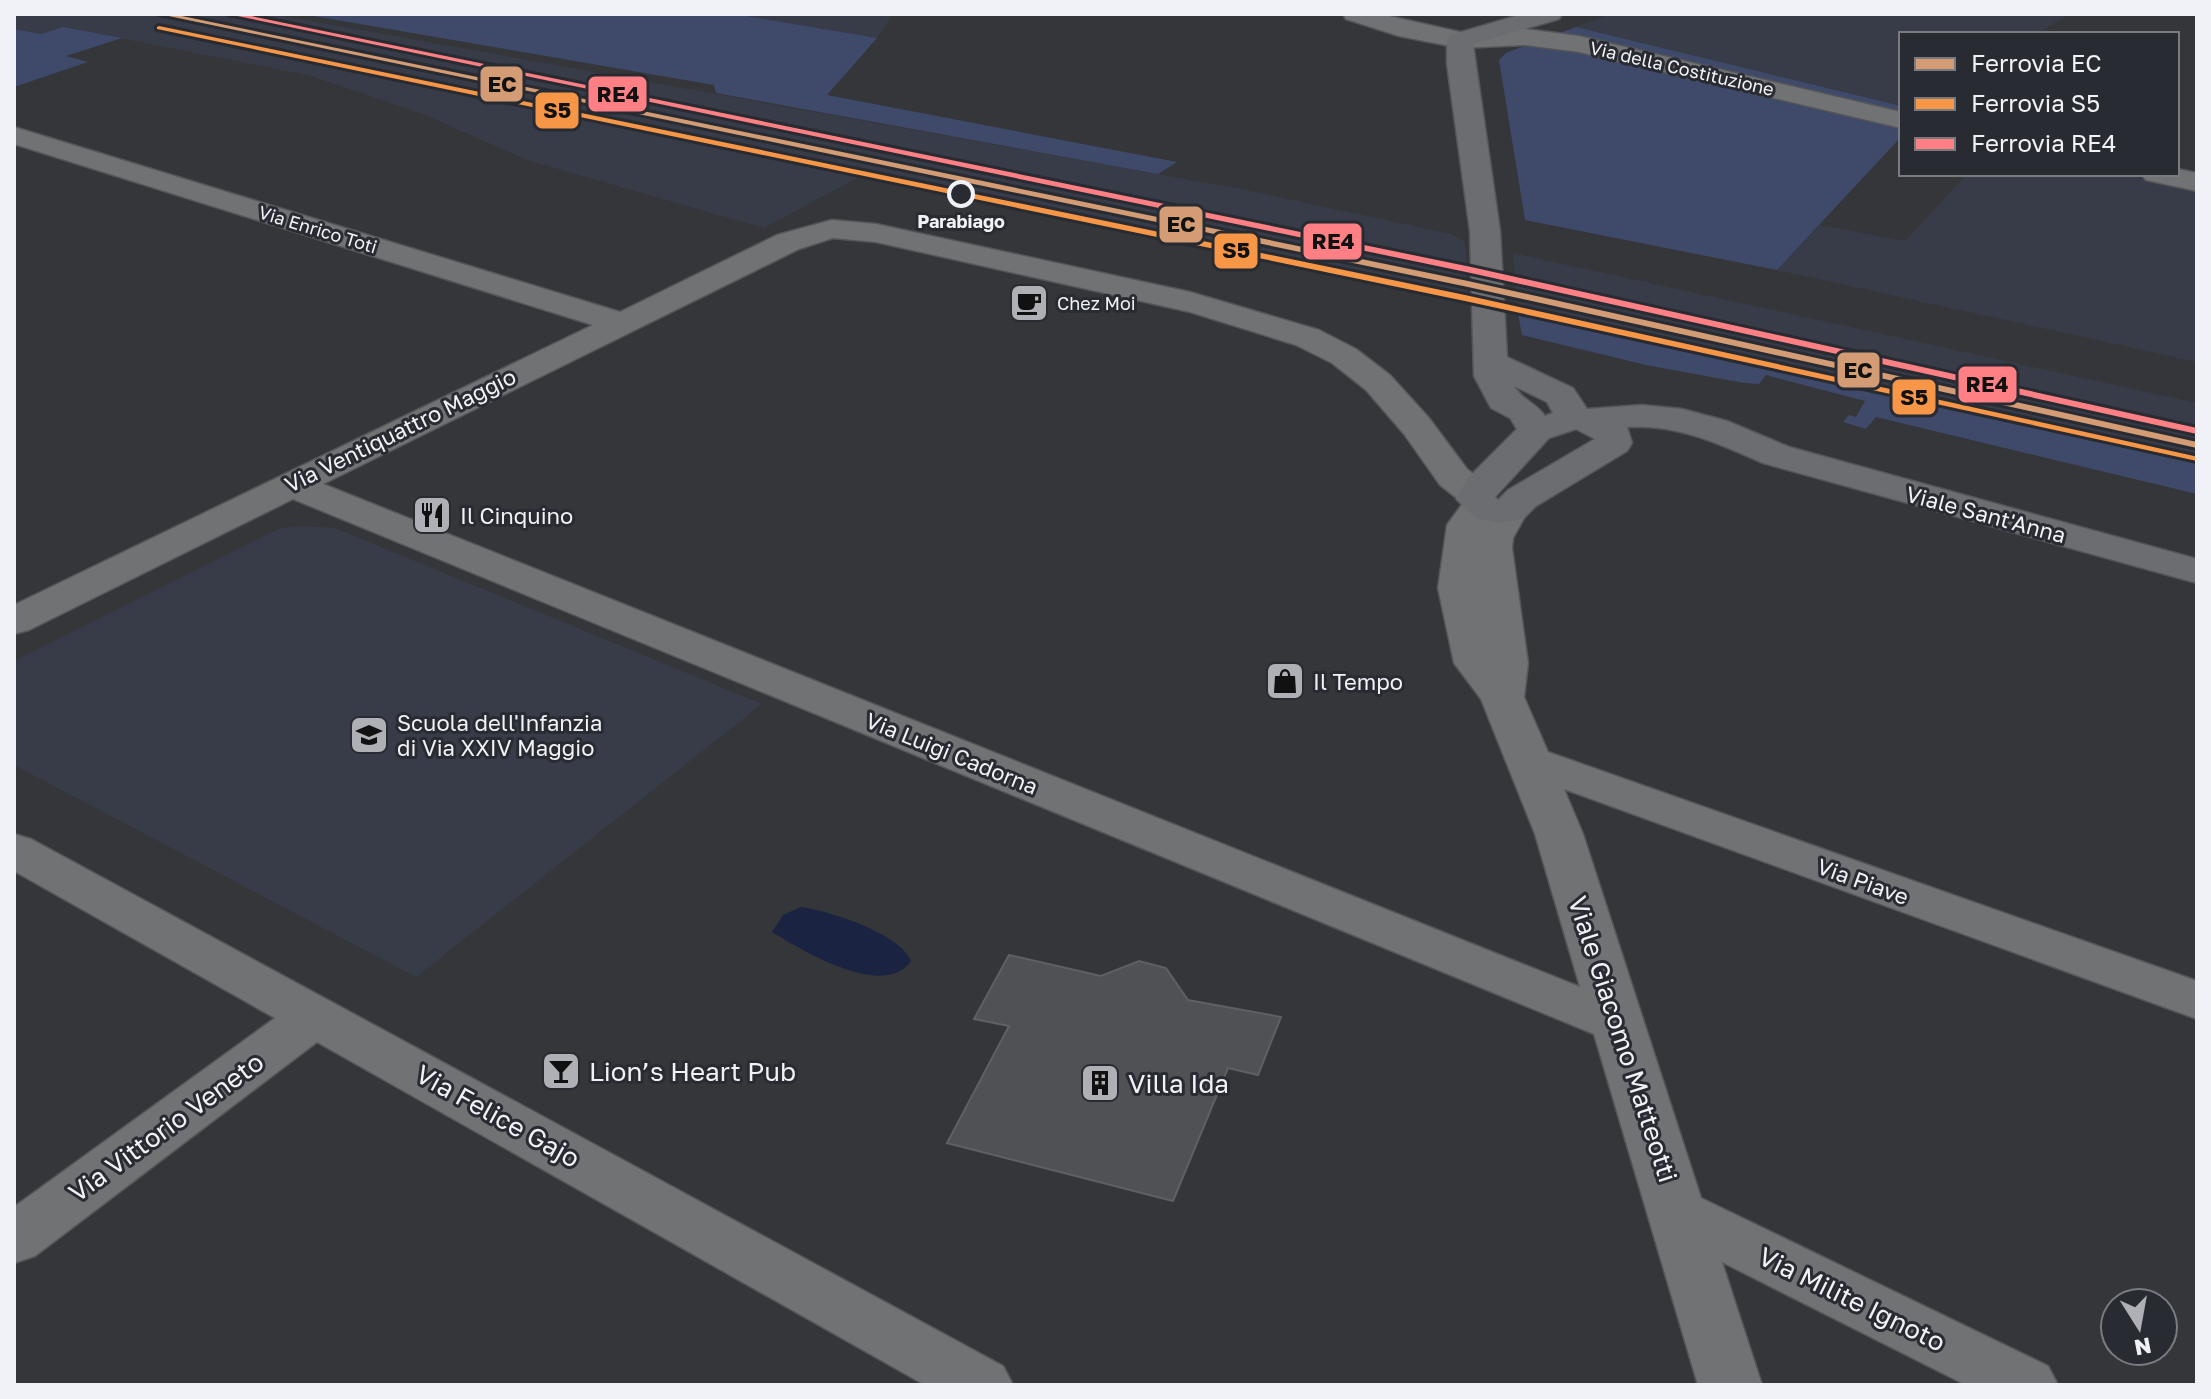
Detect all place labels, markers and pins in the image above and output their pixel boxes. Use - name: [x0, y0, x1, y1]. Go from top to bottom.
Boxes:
- marker: Parabiago: [948, 181, 974, 207]
- place label: Parabiago: [917, 210, 1005, 232]
- cafe icon: Chez Moi: [1008, 282, 1050, 324]
- place label: Chez Moi: [1057, 292, 1136, 314]
- restaurant icon: Il Cinquino: [411, 494, 453, 536]
- place label: Il Cinquino: [460, 502, 573, 529]
- shop icon: Il Tempo: [1264, 660, 1306, 702]
- place label: Il Tempo: [1313, 668, 1403, 695]
- place label: Scuola dell'Infanzia di Via XXIV Maggio: [397, 709, 602, 761]
- school or university icon: Scuola dell'Infanzia di Via XXIV Maggio: [348, 714, 390, 756]
- bar icon: Lion’s Heart Pub: [540, 1050, 582, 1092]
- place label: Lion’s Heart Pub: [589, 1056, 796, 1087]
- building icon: Villa Ida: [1079, 1062, 1121, 1104]
- place label: Villa Ida: [1128, 1068, 1229, 1099]

